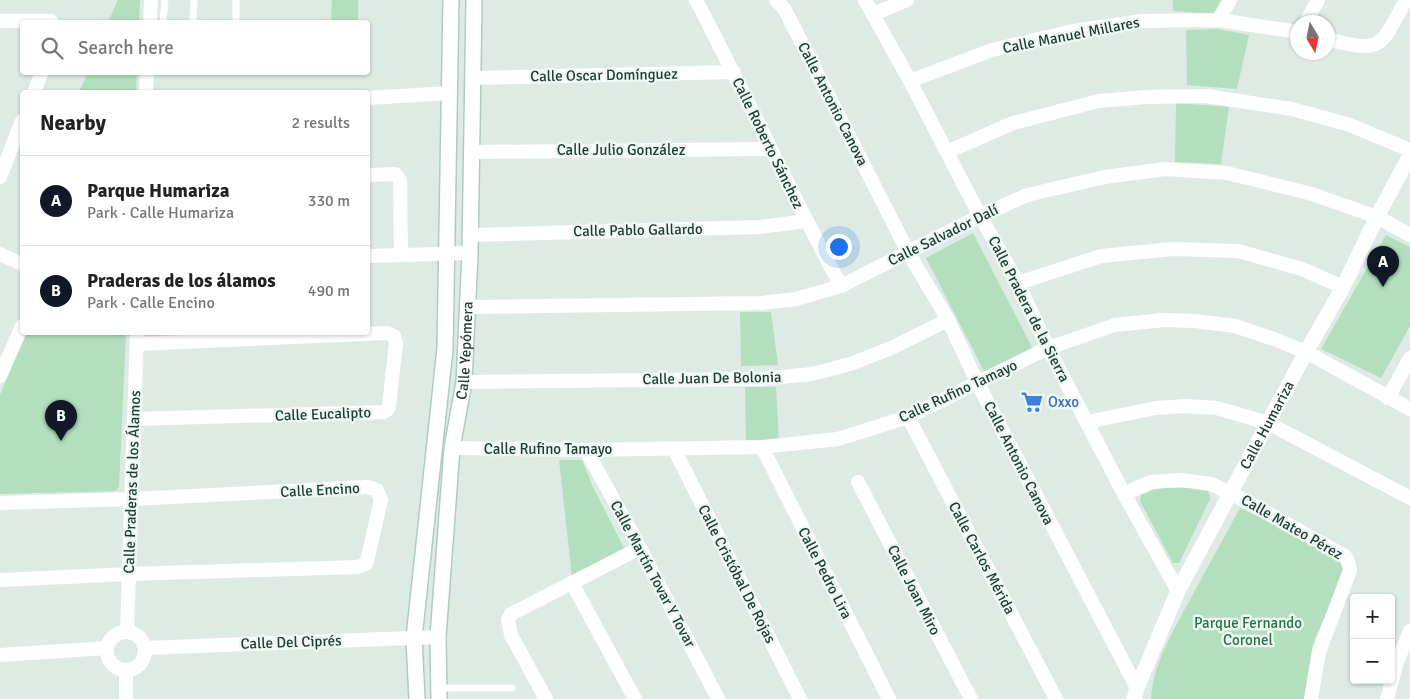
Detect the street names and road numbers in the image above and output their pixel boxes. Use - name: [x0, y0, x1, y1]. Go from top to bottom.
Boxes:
- street label: Calle Manuel Millares: [1001, 13, 1141, 57]
- street label: Calle Antonio Canova: [794, 39, 872, 169]
- street label: Calle Oscar Domínguez: [530, 65, 678, 85]
- street label: Calle Roberto Sánchez: [728, 75, 808, 212]
- street label: Calle Julio González: [557, 141, 686, 159]
- street label: Calle Salvador Dalí: [885, 200, 1001, 270]
- street label: Calle Pablo Gallardo: [573, 220, 703, 240]
- street label: Calle Pradera de la Sierra: [984, 233, 1074, 385]
- street label: Calle Yepómera: [452, 301, 477, 401]
- street label: Calle Rufino Tamayo: [896, 356, 1020, 426]
- street label: Calle Juan De Bolonia: [642, 368, 782, 388]
- street label: Calle Humariza: [1236, 378, 1298, 472]
- street label: Calle Praderas de los Álamos: [119, 390, 144, 574]
- street label: Calle Antonio Canova: [980, 398, 1058, 528]
- street label: Calle Eucalipto: [275, 403, 372, 425]
- street label: Calle Rufino Tamayo: [484, 440, 613, 458]
- street label: Calle Encino: [280, 479, 361, 501]
- street label: Calle Mateo Pérez: [1238, 491, 1346, 563]
- street label: Calle Martín Tovar Y Tovar: [607, 497, 700, 651]
- street label: Calle Carlos Mérida: [945, 499, 1019, 617]
- street label: Calle Cristóbal De Rojas: [694, 502, 780, 647]
- street label: Calle Pedro Lira: [794, 524, 856, 622]
- street label: Calle Joan Miro: [884, 542, 945, 638]
- street label: Calle Del Ciprés: [240, 631, 342, 653]

